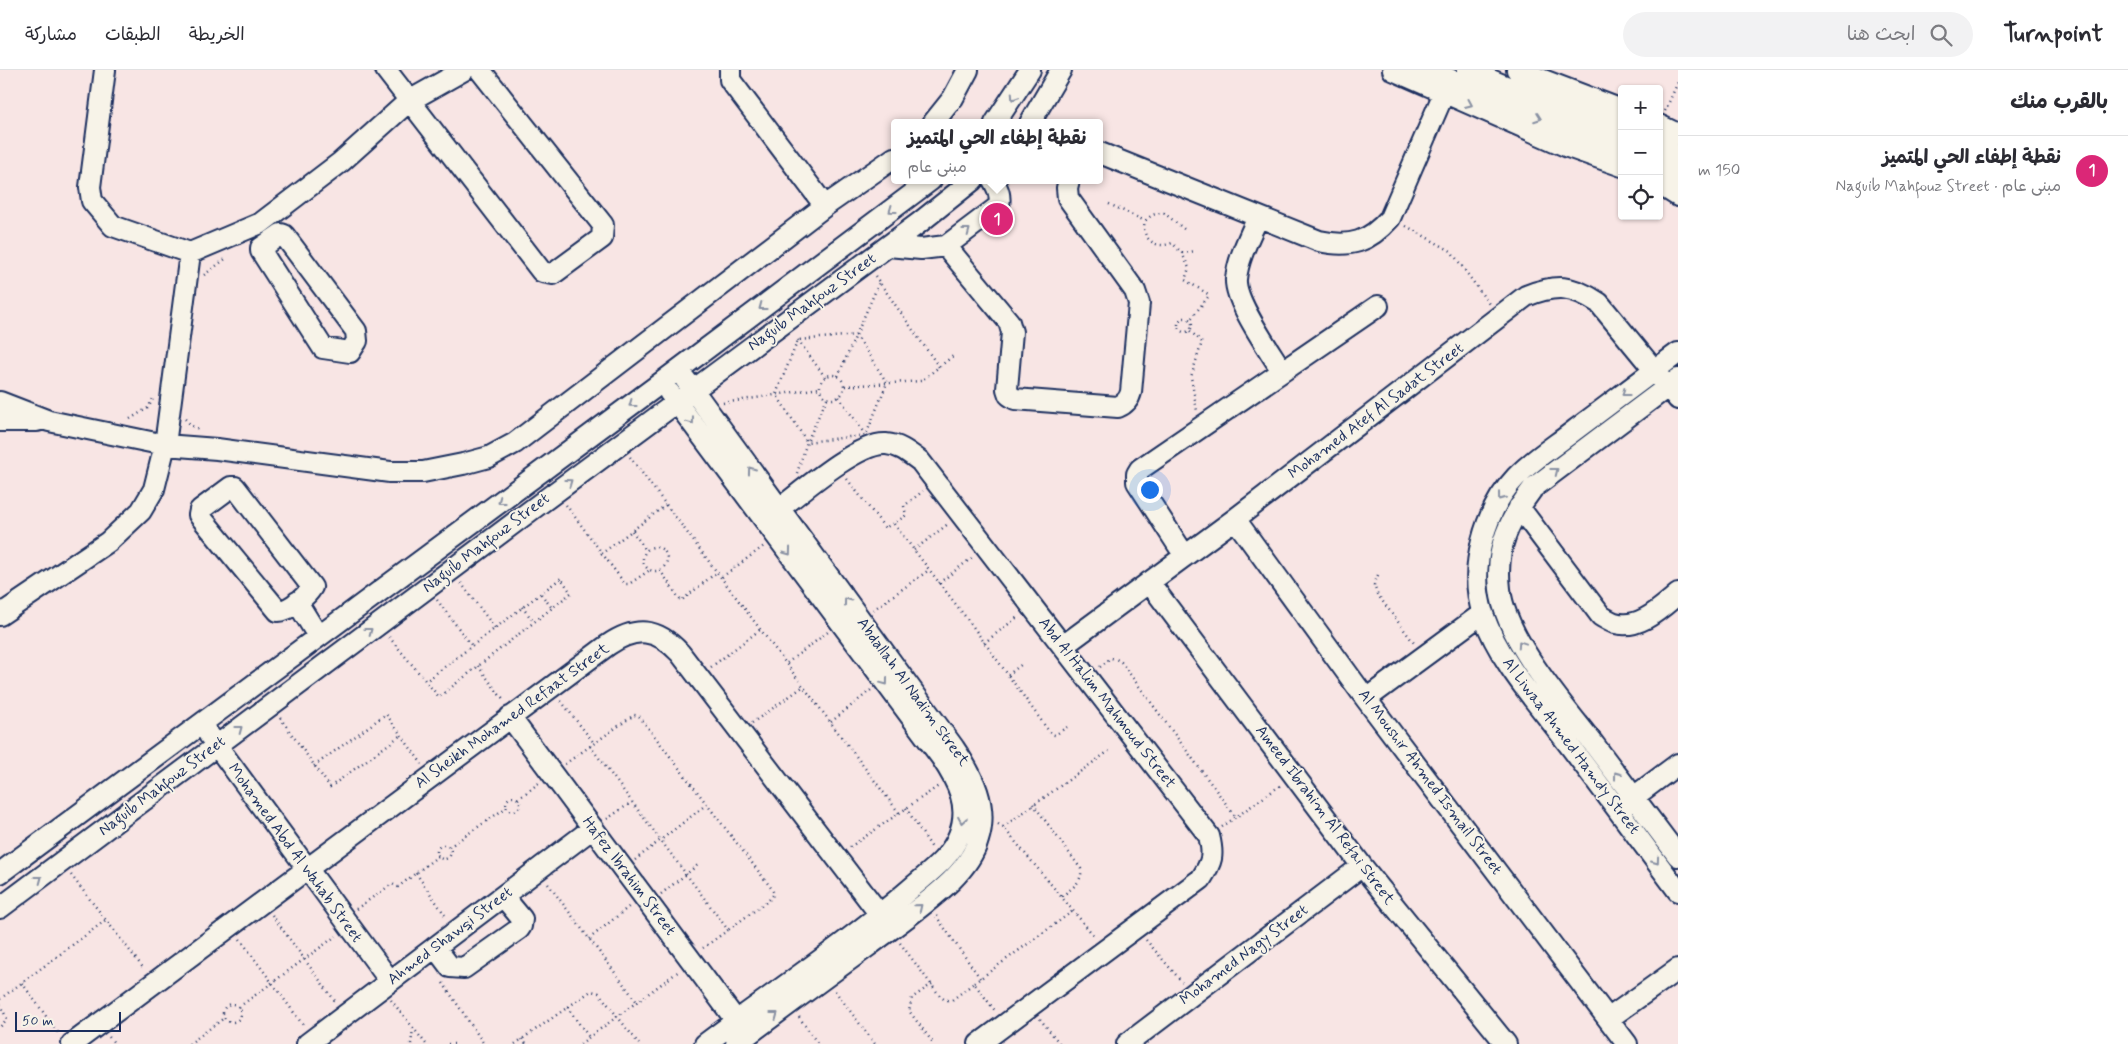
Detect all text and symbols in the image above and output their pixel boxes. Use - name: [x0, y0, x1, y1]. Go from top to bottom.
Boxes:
- search box: [1623, 12, 1973, 57]
- text: Turnpoint: [2003, 19, 2103, 50]
- icon: search: [1927, 21, 1955, 49]
- text: ابحث هنا: [1847, 22, 1915, 47]
- text: مشاركة: [25, 23, 77, 47]
- text: الطبقات: [105, 23, 161, 47]
- text: الخريطة: [189, 23, 245, 47]
- map controls: [1618, 85, 1663, 220]
- button: +: [1618, 85, 1663, 130]
- text: بالقرب منك: [2010, 88, 2108, 116]
- one-way arrow: [1010, 92, 1020, 101]
- one-way arrow: [1464, 98, 1473, 109]
- one-way arrow: [1533, 112, 1542, 122]
- popup: [891, 119, 1103, 184]
- text: نقطة إطفاء الحي المتميز: [908, 126, 1086, 151]
- button: −: [1618, 130, 1663, 175]
- text: نقطة إطفاء الحي المتميز: [1882, 145, 2061, 170]
- text: مبنى عام: [908, 157, 967, 178]
- text: 150 m: [1698, 160, 1740, 181]
- text: 1: [2088, 160, 2096, 181]
- button: locate: [1618, 175, 1663, 220]
- text: مبنى عام · Naguib Mahfouz Street: [1836, 176, 2061, 197]
- pin: 1: [981, 200, 1013, 238]
- one-way arrow: [888, 204, 898, 213]
- one-way arrow: [961, 227, 970, 236]
- street label: Naguib Mahfouz Street: [744, 248, 882, 357]
- one-way arrow: [758, 301, 768, 310]
- street label: Mohamed Atef Al Sadat Street: [1284, 338, 1468, 484]
- one-way arrow: [1622, 387, 1631, 395]
- one-way arrow: [629, 399, 638, 407]
- one-way arrow: [685, 415, 694, 425]
- one-way arrow: [748, 466, 757, 476]
- one-way arrow: [1549, 468, 1559, 477]
- your location: [1137, 477, 1163, 503]
- one-way arrow: [563, 479, 572, 487]
- street label: Naguib Mahfouz Street: [418, 488, 555, 599]
- one-way arrow: [1498, 491, 1507, 501]
- one-way arrow: [497, 495, 507, 504]
- one-way arrow: [783, 546, 791, 555]
- one-way arrow: [844, 597, 853, 607]
- street label: Abdallah Al Nadim Street: [852, 613, 974, 771]
- street label: Abd Al Halim Mahmoud Street: [1033, 613, 1181, 793]
- one-way arrow: [363, 628, 373, 637]
- street label: Al Sheikh Mohamed Refaat Street: [411, 638, 614, 794]
- one-way arrow: [1518, 641, 1527, 650]
- street label: Al Liwaa Ahmed Hamdy Street: [1498, 653, 1644, 839]
- one-way arrow: [879, 676, 888, 686]
- street label: Al Moushir Ahmed Ismail Street: [1353, 685, 1507, 879]
- street label: Ameed Ibrahim Al Refai Street: [1251, 721, 1400, 909]
- one-way arrow: [233, 726, 242, 734]
- street label: Naguib Mahfouz Street: [94, 731, 231, 842]
- street label: Mohamed Abd Al Wahab Street: [223, 759, 367, 947]
- one-way arrow: [1615, 772, 1623, 781]
- street label: Hafez Ibrahim Street: [577, 812, 681, 940]
- one-way arrow: [957, 817, 968, 825]
- one-way arrow: [1650, 855, 1659, 865]
- one-way arrow: [33, 876, 42, 884]
- street label: Ahmed Shawqi Street: [383, 882, 517, 990]
- street label: Mohamed Nagy Street: [1176, 900, 1313, 1011]
- one-way arrow: [913, 903, 922, 912]
- scale bar: [15, 1009, 121, 1032]
- text: 50 m: [22, 1012, 53, 1030]
- one-way arrow: [769, 1012, 779, 1021]

